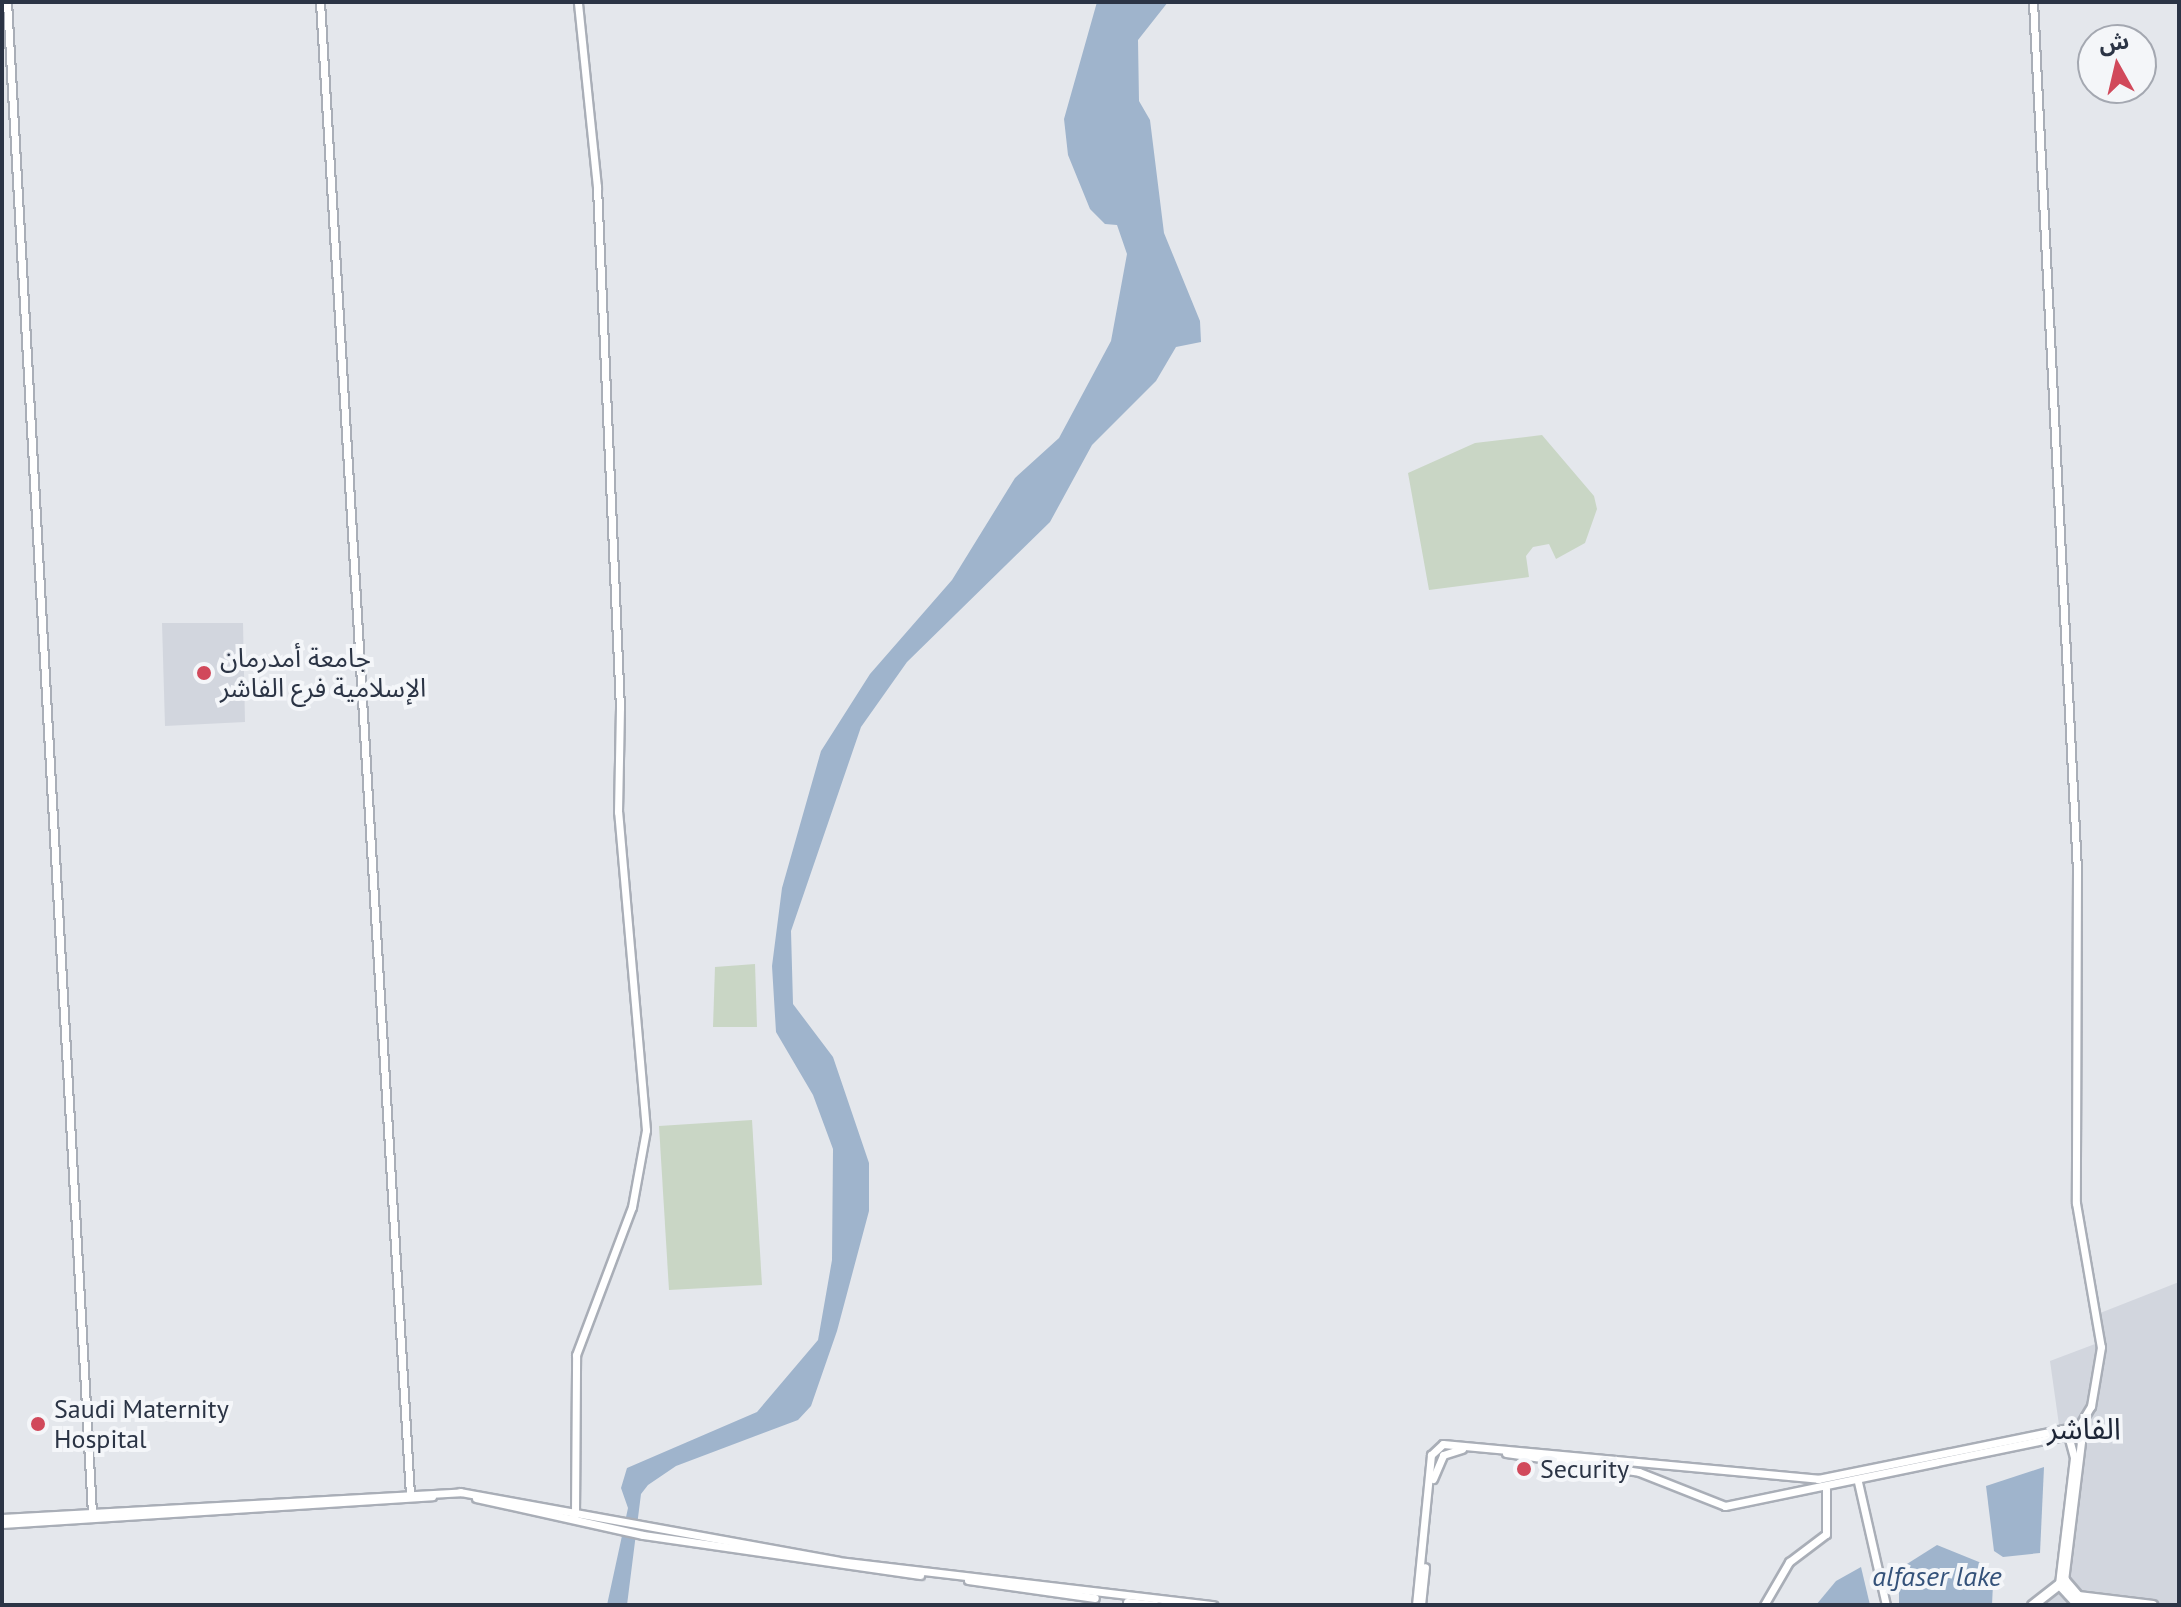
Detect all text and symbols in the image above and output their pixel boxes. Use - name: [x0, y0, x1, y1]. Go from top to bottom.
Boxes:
- north arrow: [2077, 24, 2157, 104]
- text: ش: [2097, 26, 2131, 58]
- place label: جامعة أمدرمان الإسلامية فرع الفاشر: [220, 642, 426, 704]
- marker: جامعة أمدرمان الإسلامية فرع الفاشر: [195, 664, 213, 682]
- place label: Saudi Maternity Hospital: [54, 1393, 229, 1454]
- district label: الفاشر: [2047, 1410, 2121, 1446]
- marker: Saudi Maternity Hospital: [29, 1415, 47, 1433]
- place label: Security: [1540, 1453, 1629, 1485]
- marker: Security: [1515, 1460, 1533, 1478]
- water label: alfaser lake: [1872, 1559, 2002, 1593]

